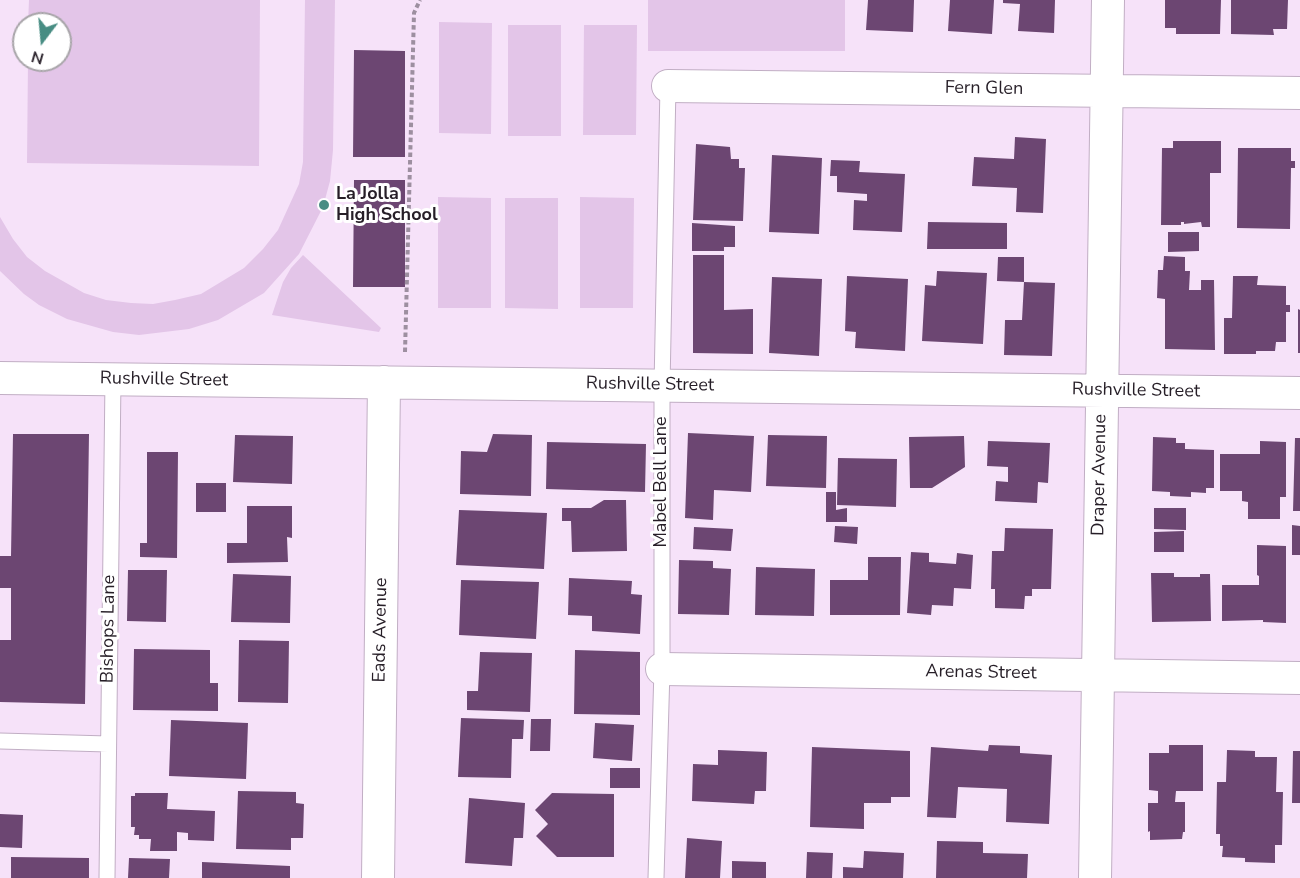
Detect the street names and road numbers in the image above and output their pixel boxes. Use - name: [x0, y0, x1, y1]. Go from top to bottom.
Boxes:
- street label: Fern Glen: [945, 78, 1023, 100]
- street label: Rushville Street: [100, 368, 228, 392]
- street label: Rushville Street: [586, 373, 714, 397]
- street label: Rushville Street: [1072, 379, 1200, 403]
- street label: Draper Avenue: [1088, 414, 1112, 536]
- street label: Mabel Bell Lane: [651, 416, 673, 548]
- street label: Bishops Lane: [97, 575, 121, 683]
- street label: Eads Avenue: [369, 577, 393, 683]
- street label: Arenas Street: [925, 661, 1037, 685]

